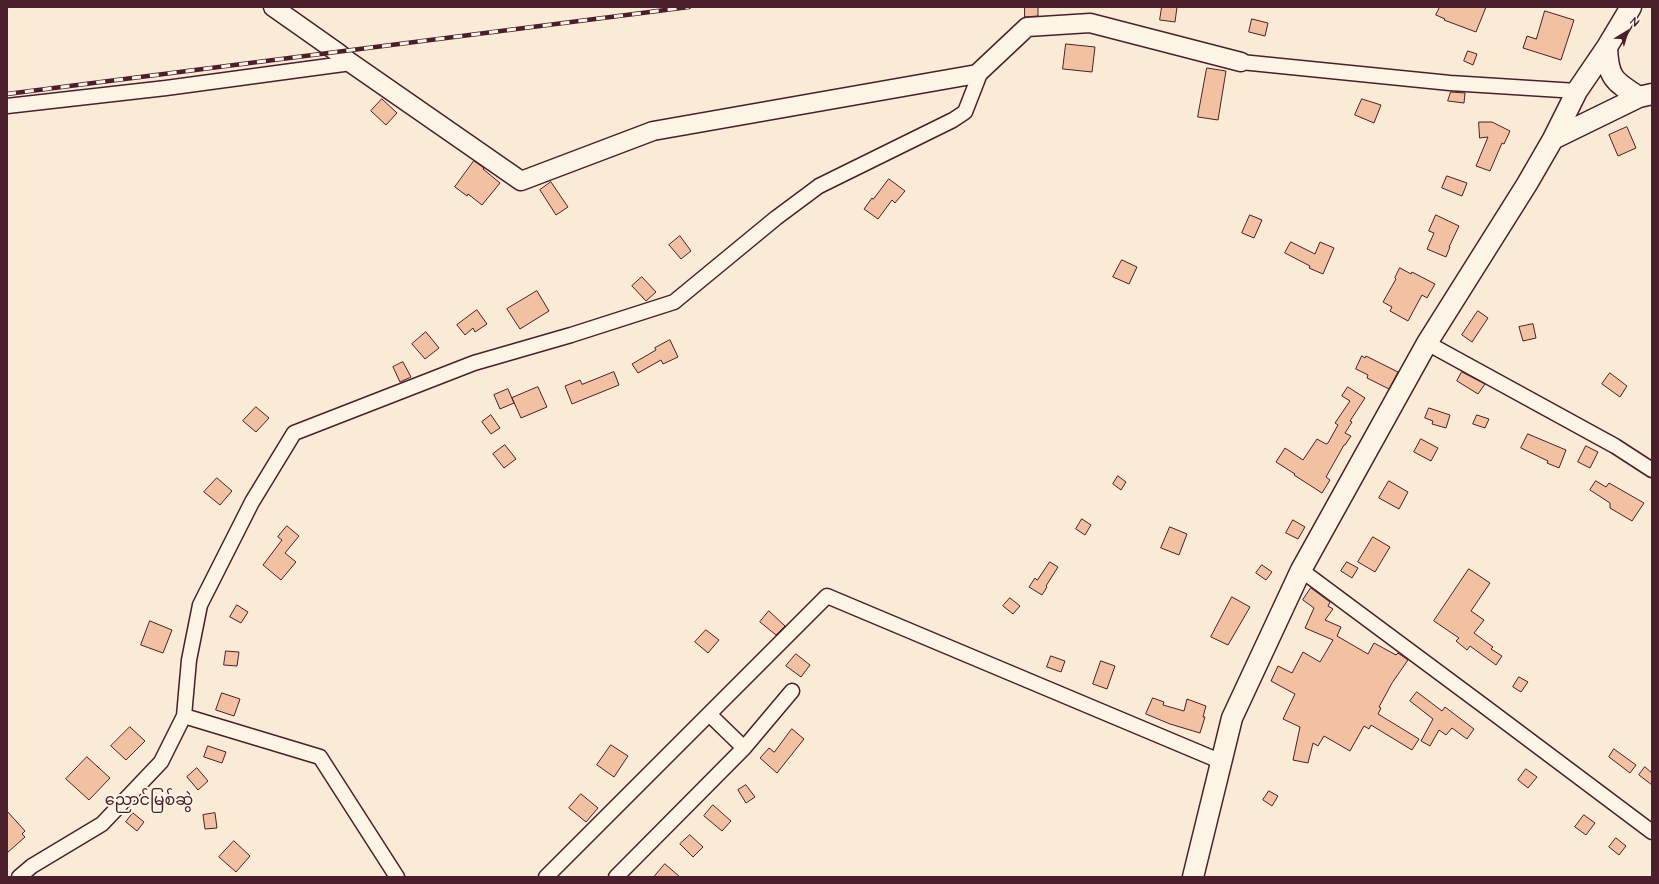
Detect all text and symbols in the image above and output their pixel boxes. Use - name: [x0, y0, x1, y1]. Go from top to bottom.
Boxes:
- north arrow: [1607, 12, 1647, 52]
- text: N: [1627, 14, 1642, 30]
- district label: ညောင်မြစ်ဆွဲ: [105, 792, 193, 812]

